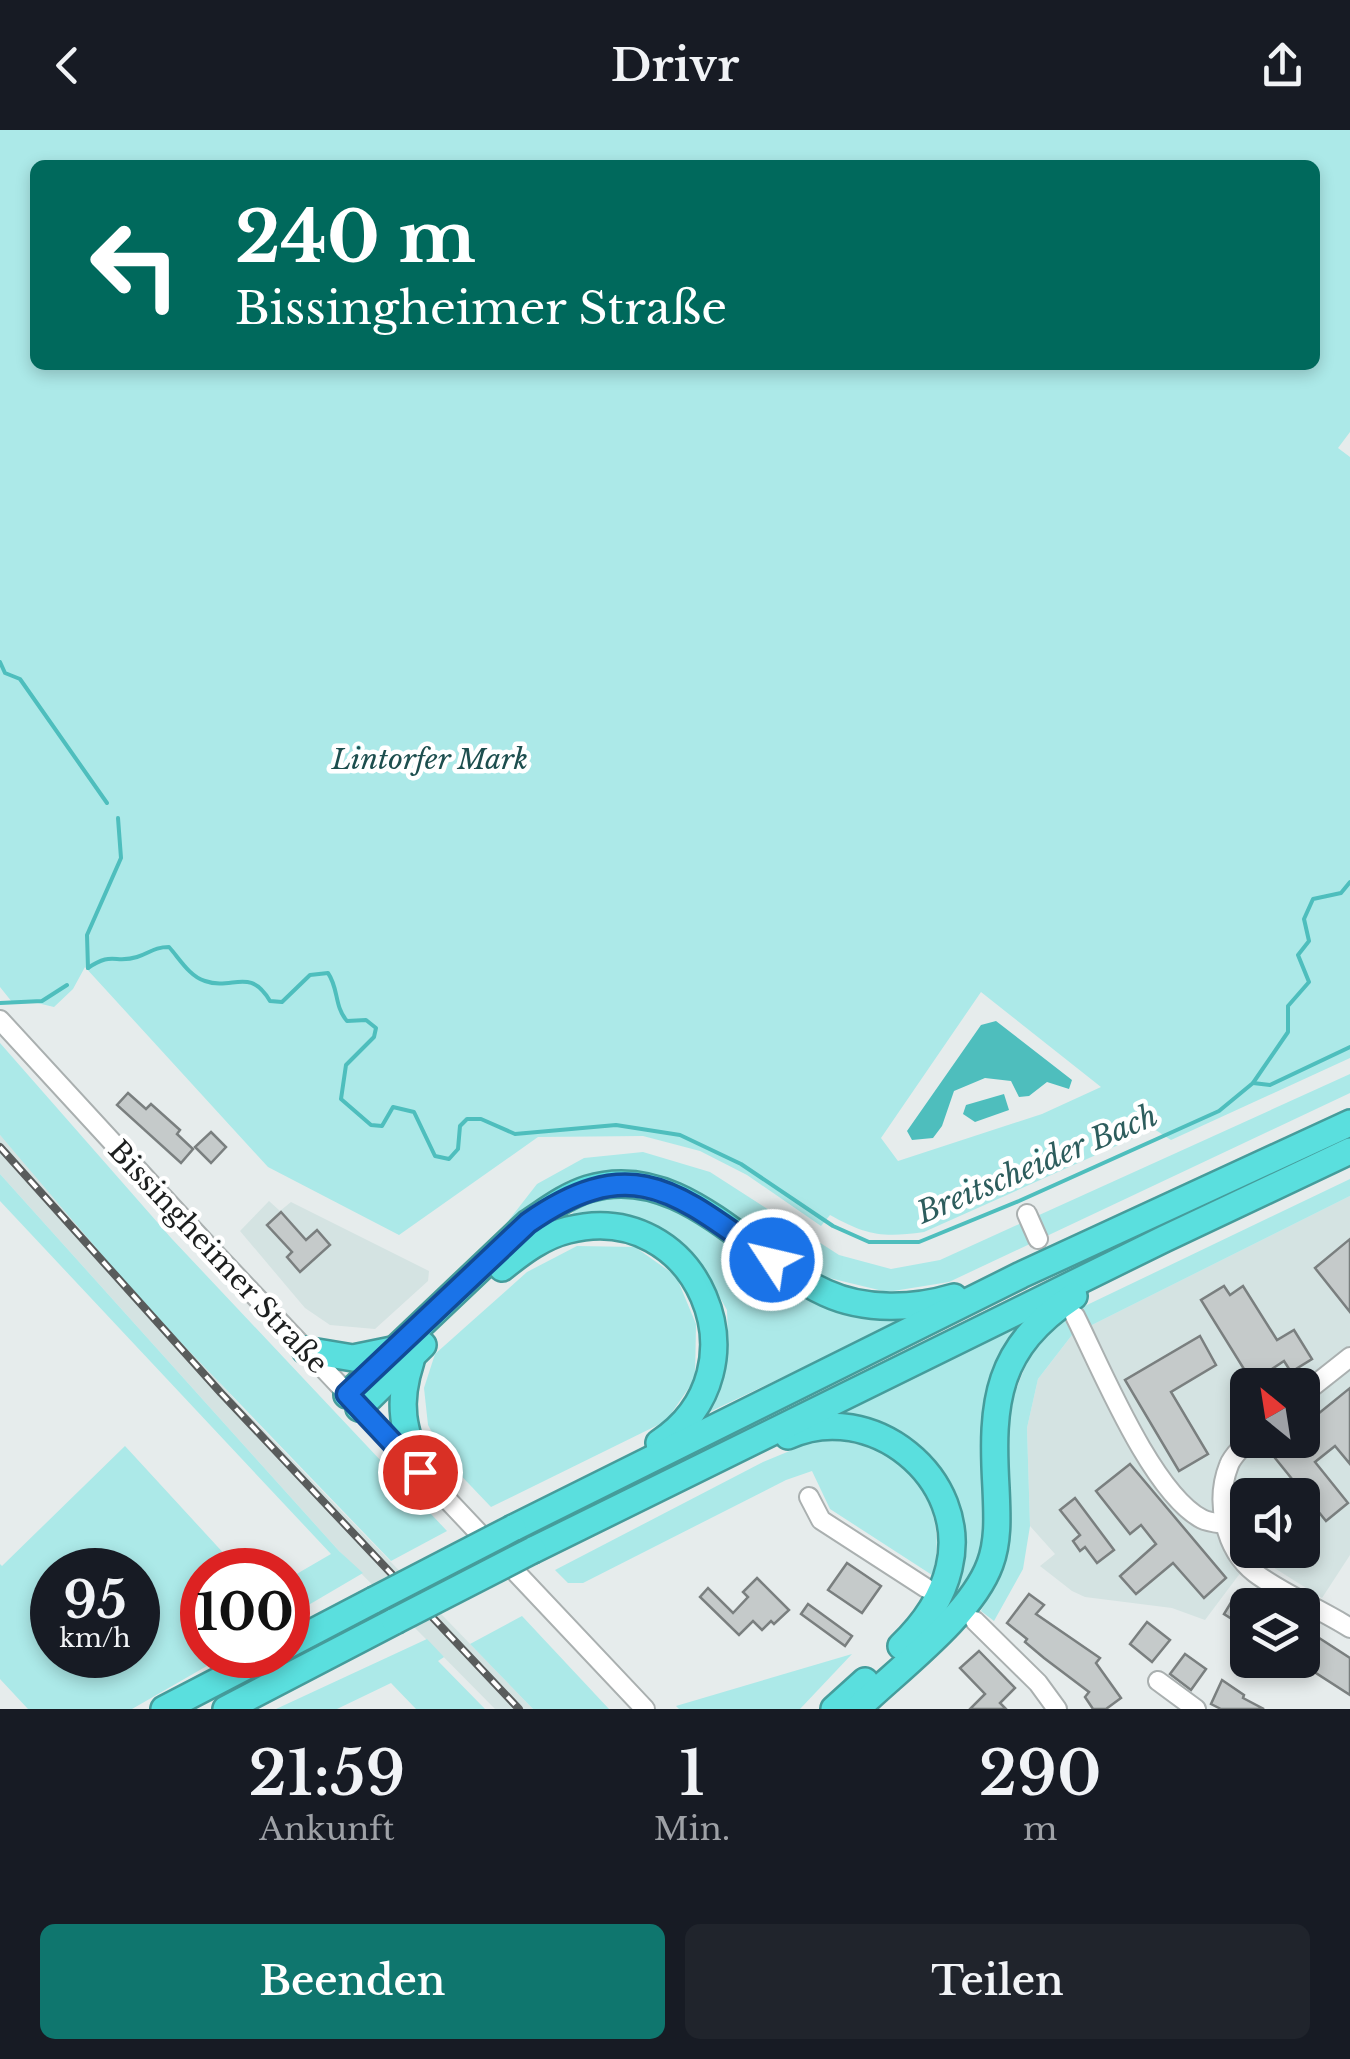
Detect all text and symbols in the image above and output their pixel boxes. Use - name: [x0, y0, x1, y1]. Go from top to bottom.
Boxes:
- text: Drivr: [611, 37, 739, 93]
- icon: back: [40, 38, 95, 93]
- icon: share: [1255, 38, 1310, 93]
- text: 240 m: [235, 194, 476, 281]
- icon: left: [70, 200, 200, 330]
- text: Bissingheimer Straße: [235, 280, 727, 336]
- park label: Lintorfer Mark: [331, 742, 528, 777]
- water label: Breitscheider Bach: [910, 1097, 1163, 1232]
- street label: Bissingheimer Straße: [101, 1133, 335, 1381]
- position arrow: [720, 1208, 824, 1312]
- north arrow: [1230, 1368, 1320, 1458]
- map controls: [1230, 1368, 1320, 1678]
- pin: [378, 1430, 463, 1515]
- icon: arrive: [393, 1445, 448, 1500]
- button: sound: [1230, 1478, 1320, 1568]
- speed limit sign: 100: [180, 1548, 310, 1678]
- text: 95: [63, 1569, 127, 1632]
- button: layers: [1230, 1588, 1320, 1678]
- text: km/h: [60, 1623, 130, 1654]
- text: 21:59: [249, 1737, 405, 1811]
- text: 1: [679, 1737, 705, 1811]
- text: 290: [979, 1737, 1101, 1811]
- text: Ankunft: [259, 1809, 395, 1849]
- text: Min.: [654, 1809, 730, 1849]
- text: m: [1023, 1809, 1057, 1849]
- button: Beenden: [40, 1924, 665, 2039]
- button: Teilen: [685, 1924, 1310, 2039]

